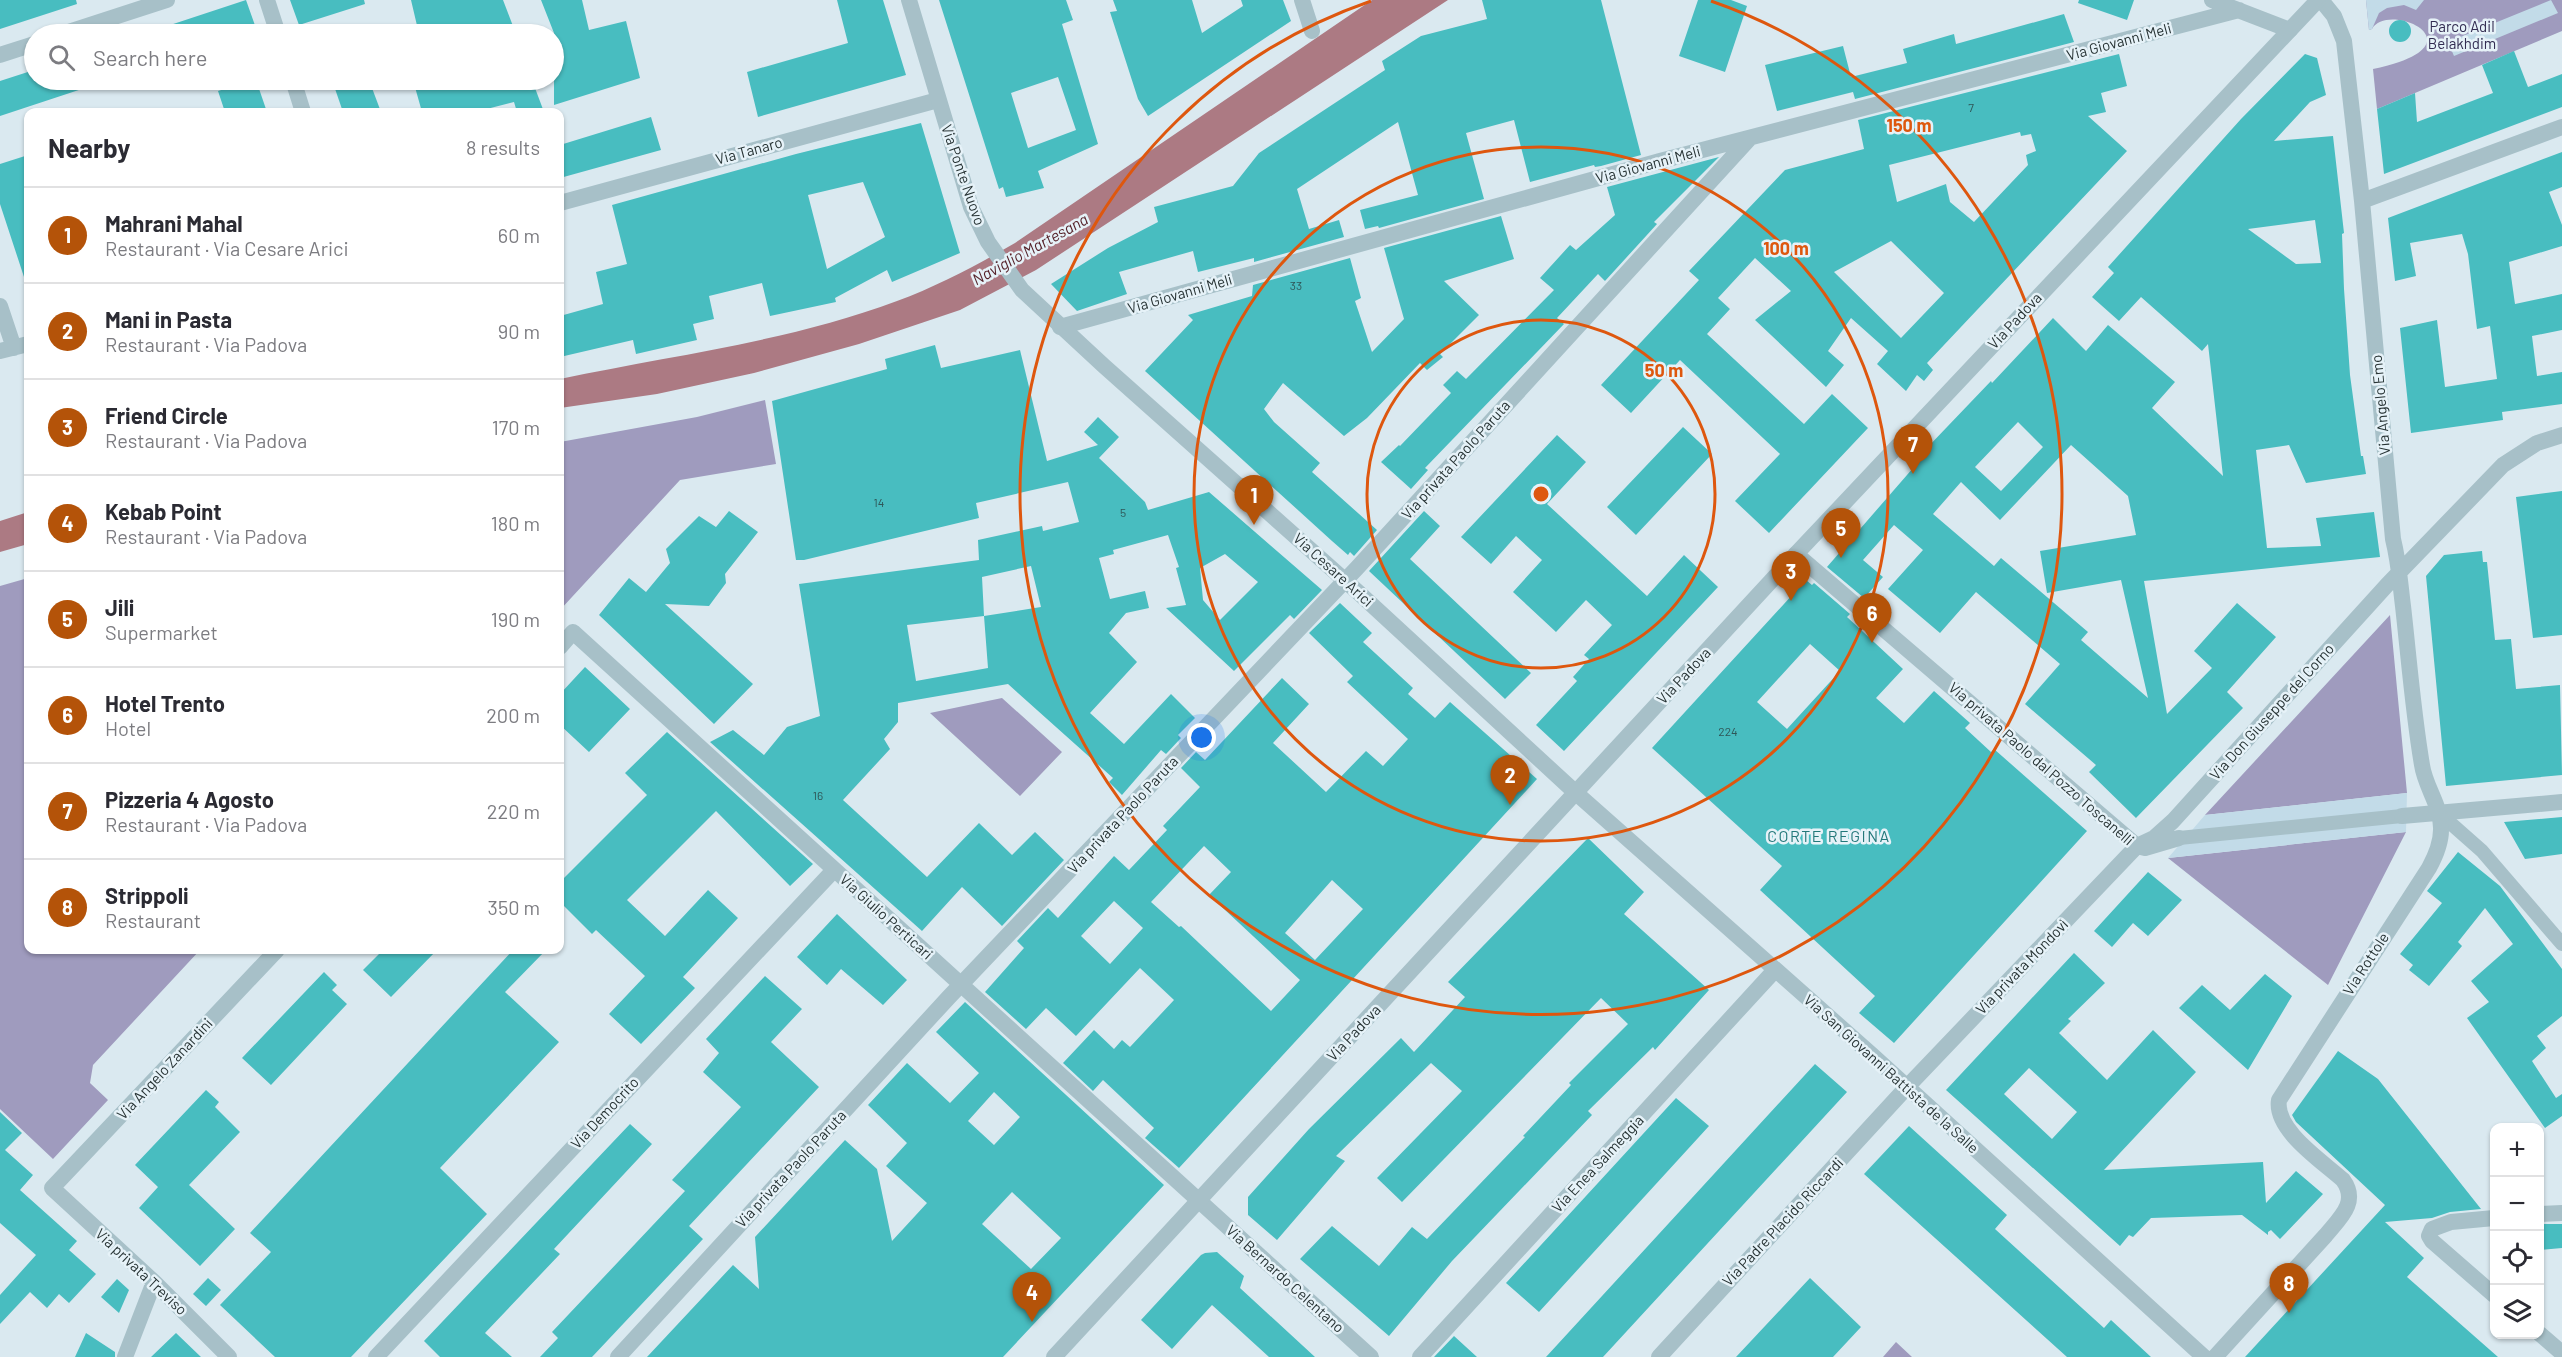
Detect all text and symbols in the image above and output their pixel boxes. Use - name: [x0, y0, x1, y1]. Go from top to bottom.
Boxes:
- park label: Parco Adil Belakhdim: [2428, 17, 2496, 52]
- street label: Via Giovanni Meli: [2064, 18, 2173, 64]
- search box: [24, 24, 564, 90]
- icon: search: [45, 41, 78, 74]
- text: Search here: [93, 44, 207, 70]
- house number: 7: [1968, 100, 1974, 114]
- text: 150 m: [1887, 114, 1931, 136]
- street label: Via Ponte Nuovo: [938, 122, 990, 227]
- text: Nearby: [48, 132, 130, 163]
- street label: Via Tanaro: [713, 132, 784, 168]
- text: 8 results: [466, 135, 540, 159]
- street label: Via Giovanni Meli: [1593, 141, 1702, 187]
- water label: Naviglio Martesana: [969, 209, 1091, 288]
- text: Mahrani Mahal: [105, 210, 243, 236]
- text: 1: [64, 223, 71, 247]
- text: 60 m: [498, 223, 540, 247]
- text: Restaurant · Via Cesare Arici: [105, 236, 349, 260]
- text: 100 m: [1763, 237, 1809, 259]
- street label: Via Giovanni Meli: [1125, 270, 1234, 317]
- house number: 33: [1290, 278, 1302, 292]
- street label: Via Padova: [1984, 288, 2045, 352]
- text: Mani in Pasta: [105, 306, 232, 332]
- text: 2: [62, 319, 73, 343]
- text: 90 m: [498, 319, 540, 343]
- text: Restaurant · Via Padova: [105, 332, 307, 356]
- street label: Via Angelo Emo: [2367, 354, 2393, 456]
- text: 50 m: [1645, 359, 1683, 381]
- street label: Via privata Paolo Paruta: [1397, 396, 1513, 523]
- text: Friend Circle: [105, 402, 228, 428]
- text: 3: [62, 415, 73, 439]
- text: 170 m: [492, 415, 540, 439]
- pin: 7: [1894, 424, 1932, 474]
- text: Restaurant · Via Padova: [105, 428, 307, 452]
- pin: 1: [1234, 476, 1274, 525]
- centre of rings: [1531, 484, 1551, 504]
- house number: 14: [874, 495, 884, 509]
- text: Kebab Point: [105, 498, 222, 524]
- house number: 5: [1120, 505, 1126, 519]
- pin: 5: [1822, 508, 1860, 558]
- text: 4: [61, 511, 74, 535]
- text: 180 m: [491, 511, 540, 535]
- text: Restaurant · Via Padova: [105, 524, 307, 548]
- street label: Via Cesare Arici: [1290, 529, 1377, 610]
- pin: 3: [1772, 552, 1810, 601]
- text: Jili: [105, 594, 134, 620]
- pin: 6: [1852, 594, 1892, 643]
- text: 5: [62, 607, 73, 631]
- text: 190 m: [491, 607, 540, 631]
- text: Supermarket: [105, 620, 218, 644]
- street label: Via Don Giuseppe del Corno: [2205, 640, 2337, 783]
- street label: Via Padova: [1653, 643, 1714, 707]
- street label: Via privata Paolo dal Pozzo Toscanelli: [1945, 678, 2138, 849]
- text: Hotel Trento: [105, 690, 225, 716]
- text: 6: [62, 703, 73, 727]
- text: 200 m: [486, 703, 540, 727]
- text: Hotel: [105, 716, 151, 740]
- your location: [1187, 723, 1216, 752]
- house number: 224: [1718, 724, 1738, 738]
- street label: Via privata Paolo Paruta: [1063, 752, 1181, 877]
- pin: 2: [1490, 756, 1530, 805]
- text: Pizzeria 4 Agosto: [105, 786, 274, 812]
- house number: 16: [813, 788, 823, 802]
- text: 7: [63, 799, 72, 823]
- text: 220 m: [487, 799, 540, 823]
- text: Restaurant · Via Padova: [105, 812, 307, 836]
- district label: CORTE REGINA: [1767, 826, 1891, 845]
- street label: Via Giulio Perticari: [836, 870, 937, 963]
- text: Strippoli: [105, 882, 189, 908]
- text: 8: [62, 895, 73, 919]
- text: 350 m: [488, 895, 540, 919]
- text: Restaurant: [105, 908, 201, 932]
- street label: Via privata Mondovì: [1971, 915, 2071, 1017]
- street label: Via Rottole: [2338, 929, 2392, 998]
- street label: Via San Giovanni Battista de la Salle: [1801, 990, 1983, 1157]
- street label: Via Padova: [1323, 1000, 1384, 1064]
- street label: Via Angelo Zanardini: [113, 1014, 216, 1123]
- street label: Via Democrito: [566, 1073, 642, 1152]
- street label: Via privata Paolo Paruta: [731, 1106, 849, 1231]
- street label: Via Enea Salmeggia: [1547, 1111, 1647, 1216]
- map controls: [2490, 1123, 2544, 1339]
- button: +: [2490, 1123, 2544, 1177]
- street label: Via Padre Placido Riccardi: [1718, 1153, 1846, 1289]
- button: −: [2490, 1177, 2544, 1231]
- street label: Via Bernardo Celentano: [1223, 1221, 1348, 1336]
- street label: Via privata Treviso: [92, 1224, 191, 1318]
- button: locate: [2490, 1231, 2544, 1285]
- pin: 8: [2270, 1264, 2308, 1313]
- pin: 4: [1012, 1272, 1052, 1322]
- button: layers: [2490, 1285, 2544, 1339]

